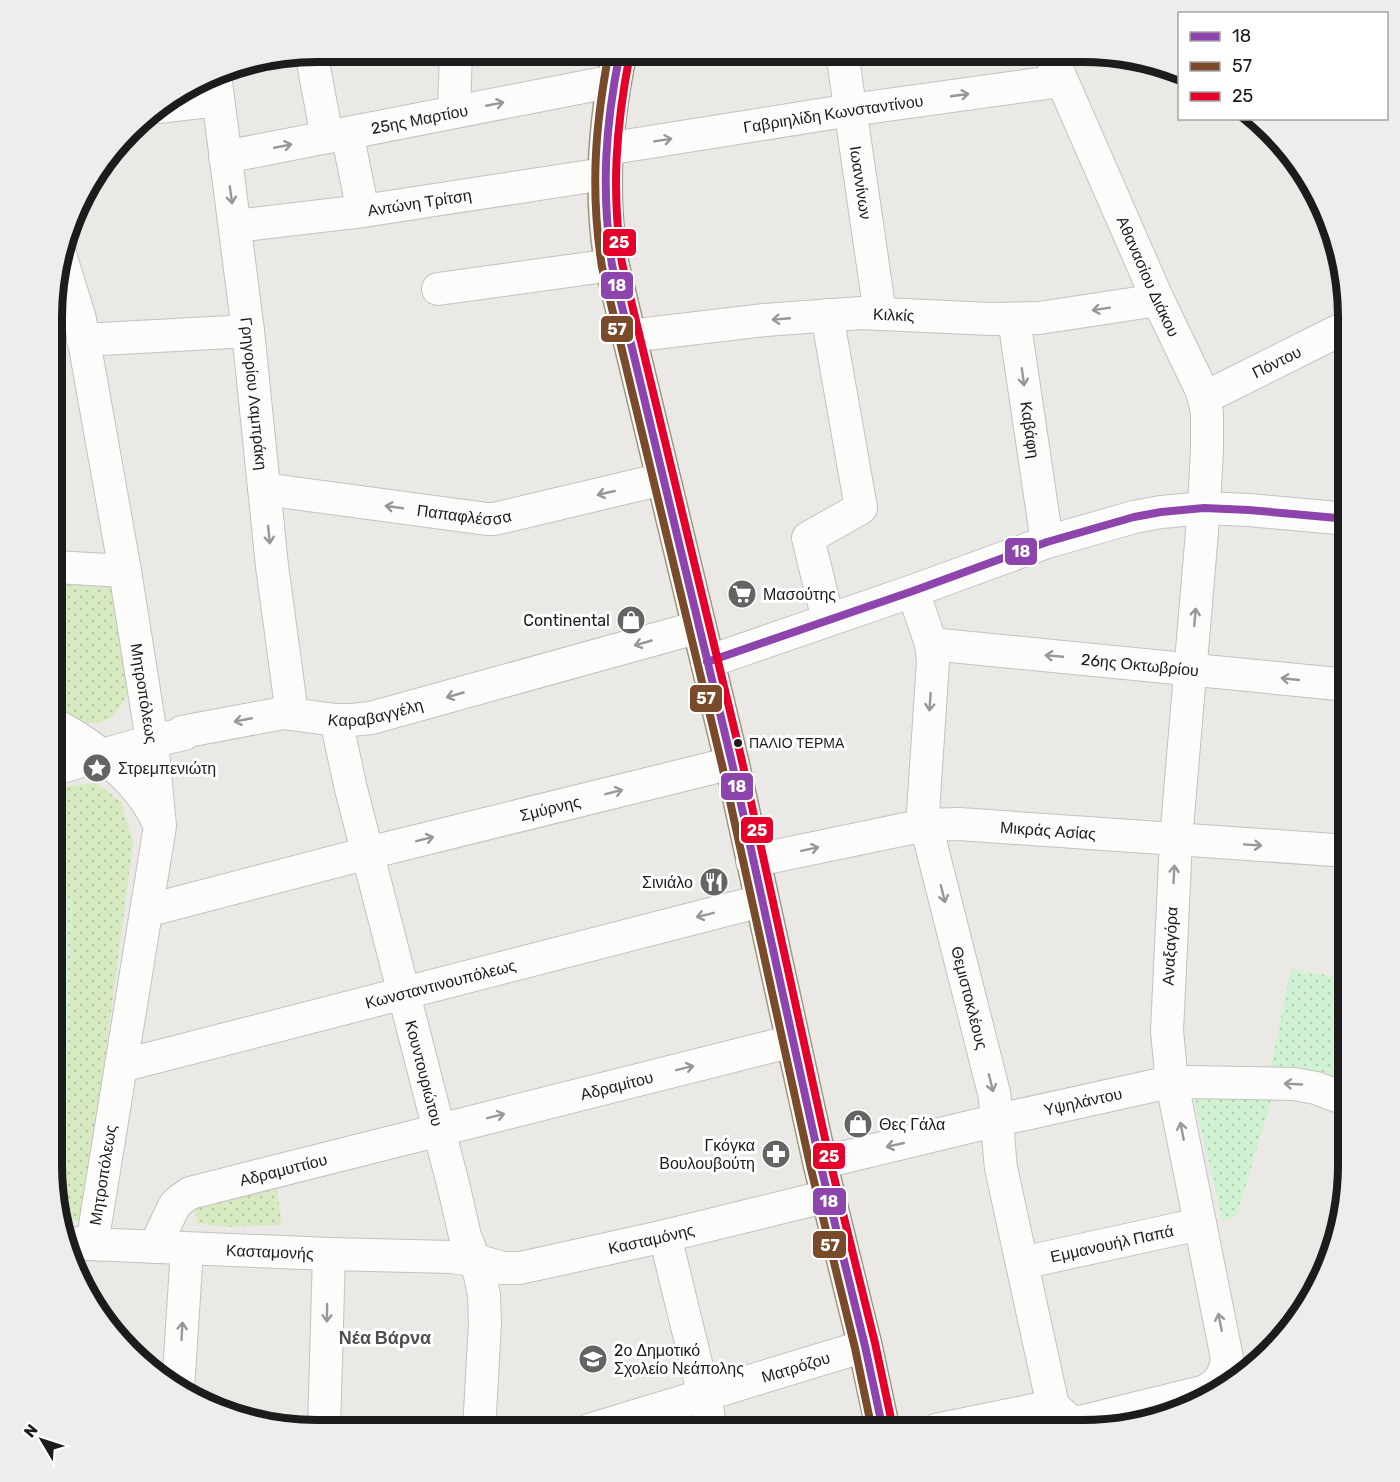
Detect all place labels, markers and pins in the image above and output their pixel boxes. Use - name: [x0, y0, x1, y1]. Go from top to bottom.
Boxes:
- supermarket icon: Μασούτης: [726, 578, 758, 610]
- place label: Μασούτης: [763, 585, 836, 604]
- shop icon: Continental: [615, 604, 647, 636]
- place label: Continental: [523, 611, 610, 630]
- place label: ΠΑΛΙΟ ΤΕΡΜΑ: [749, 735, 845, 752]
- marker: ΠΑΛΙΟ ΤΕΡΜΑ: [732, 737, 744, 749]
- place icon: Στρεμπενιώτη: [81, 752, 113, 784]
- place label: Στρεμπενιώτη: [118, 759, 216, 778]
- restaurant icon: Σινιάλο: [698, 866, 730, 898]
- place label: Σινιάλο: [642, 873, 693, 892]
- shop icon: Θες Γάλα: [842, 1108, 874, 1140]
- place label: Θες Γάλα: [879, 1115, 945, 1134]
- place label: Γκόγκα Βουλουβούτη: [659, 1136, 755, 1173]
- pharmacy icon: Γκόγκα Βουλουβούτη: [760, 1138, 792, 1170]
- place label: 2ο Δημοτικό Σχολείο Νεάπολης: [614, 1341, 744, 1378]
- school or university icon: 2ο Δημοτικό Σχολείο Νεάπολης: [577, 1343, 609, 1375]

